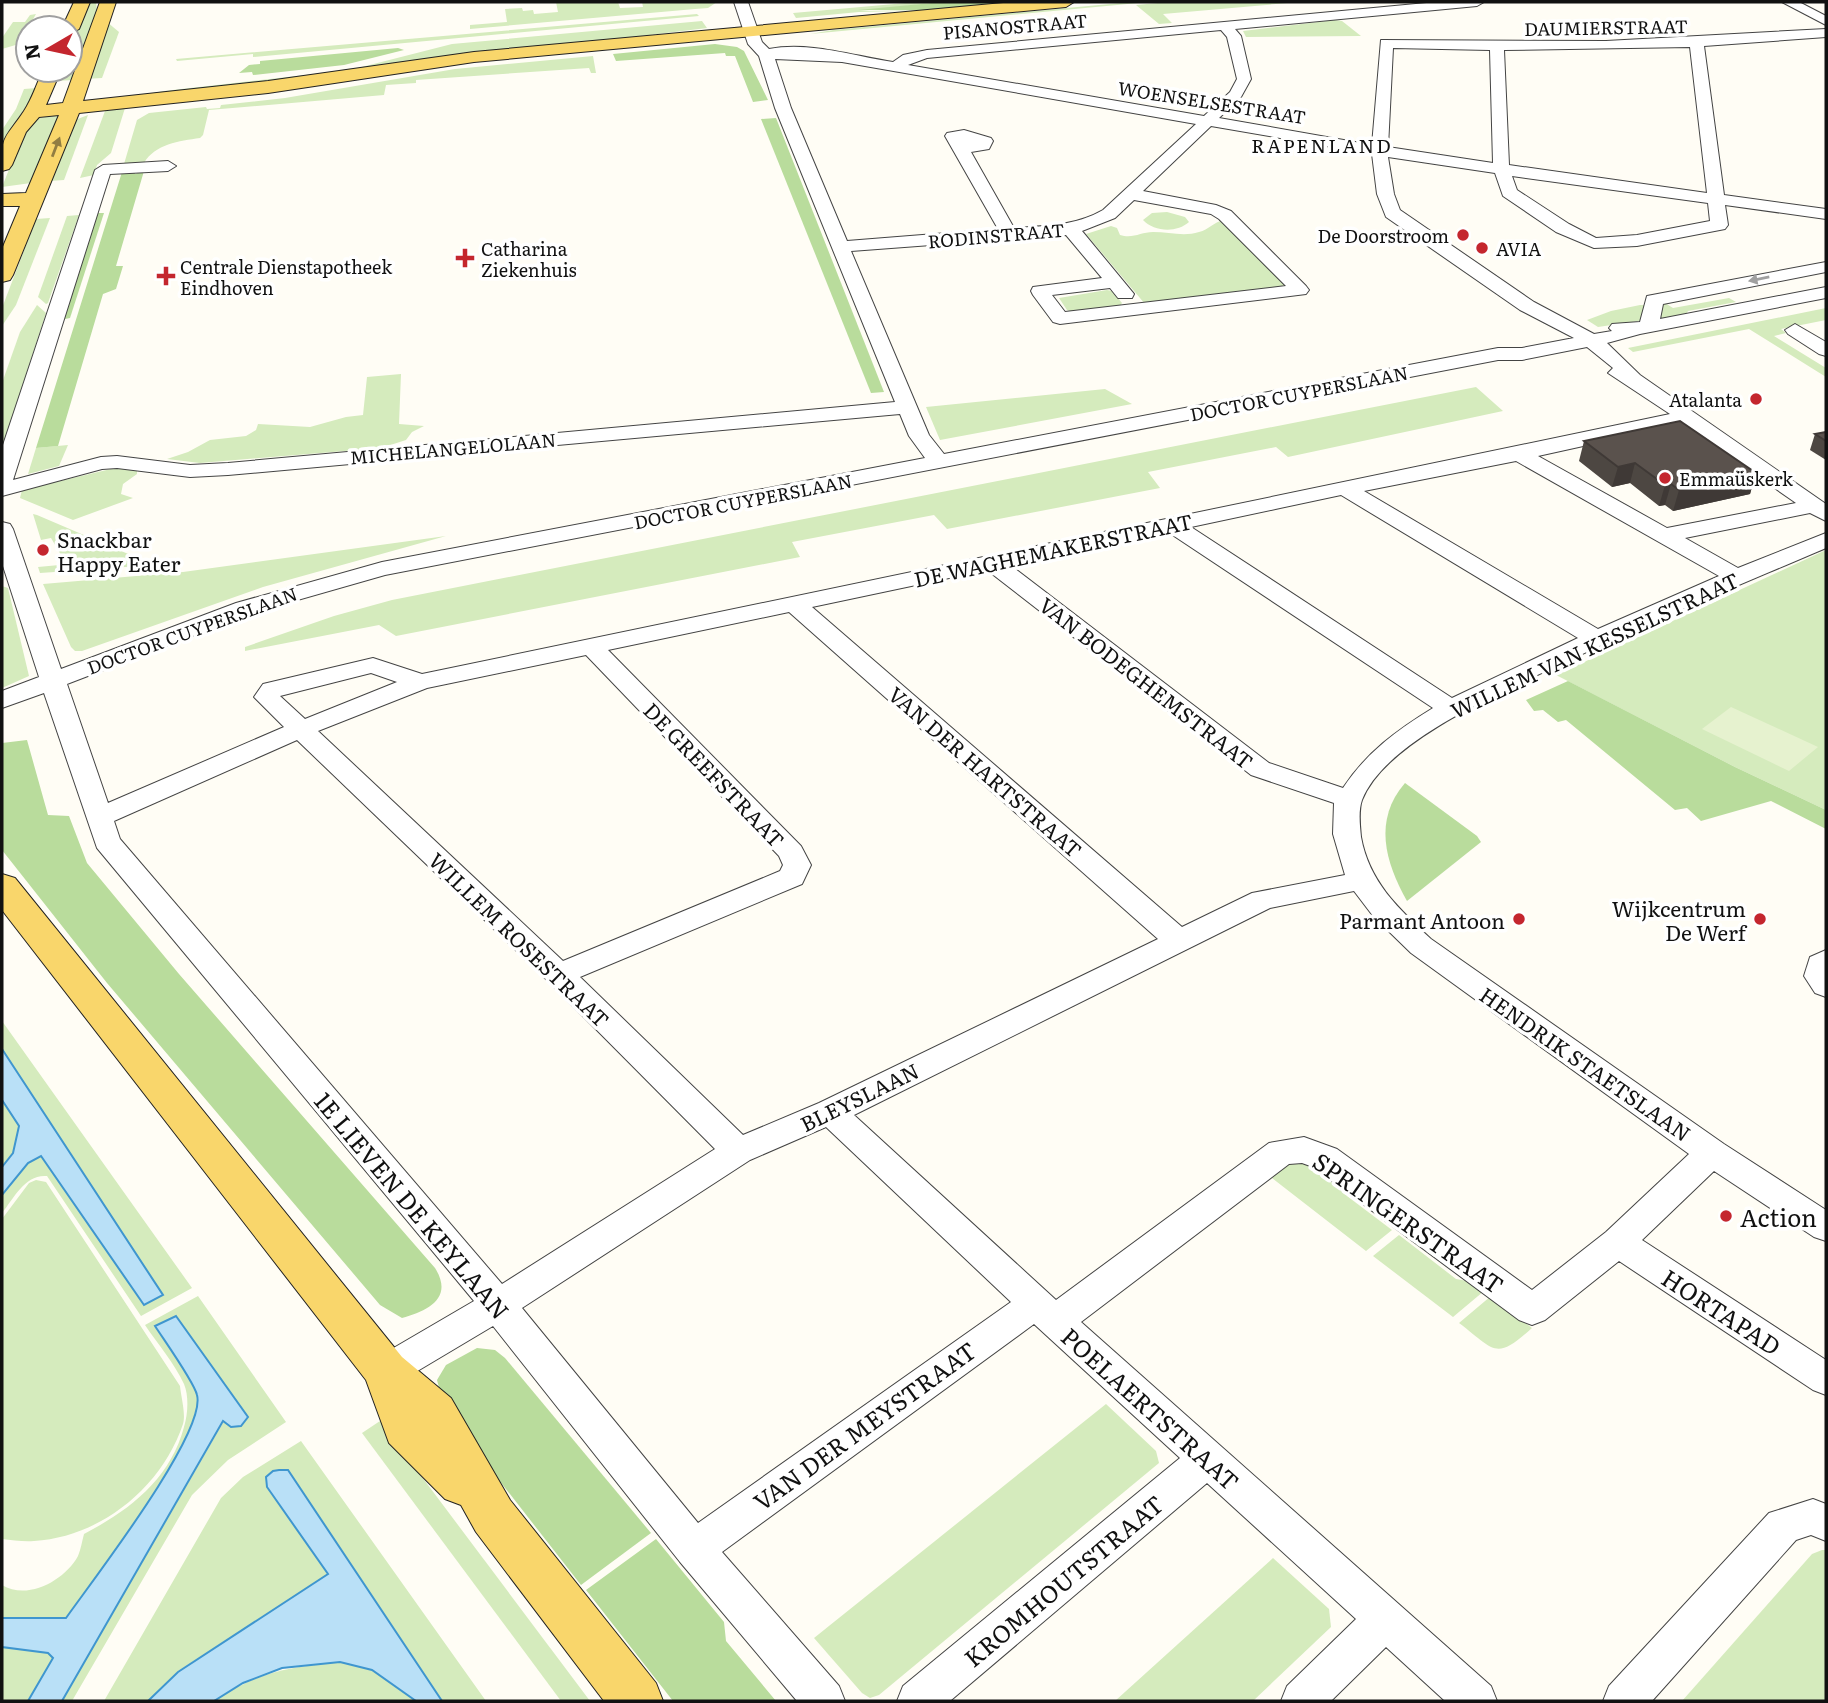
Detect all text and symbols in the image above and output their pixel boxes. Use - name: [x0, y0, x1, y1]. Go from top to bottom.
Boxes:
- street label: PISANOSTRAAT: [942, 6, 1088, 46]
- street label: DAUMIERSTRAAT: [1524, 12, 1688, 42]
- north arrow: [14, 14, 84, 84]
- text: N: [16, 42, 46, 62]
- street label: WOENSELSESTRAAT: [1116, 74, 1308, 130]
- district label: RAPENLAND: [1251, 131, 1393, 159]
- one-way arrow: [51, 137, 62, 158]
- street label: RODINSTRAAT: [927, 216, 1065, 254]
- place label: De Doorstroom: [1318, 222, 1449, 249]
- marker: De Doorstroom: [1455, 227, 1471, 243]
- place label: Catharina Ziekenhuis: [481, 235, 577, 283]
- place label: AVIA: [1496, 235, 1541, 262]
- marker: AVIA: [1474, 240, 1490, 256]
- marker: Catharina Ziekenhuis: [455, 248, 475, 268]
- place label: Centrale Dienstapotheek Eindhoven: [180, 253, 393, 301]
- marker: Centrale Dienstapotheek Eindhoven: [158, 268, 174, 284]
- one-way arrow: [1748, 274, 1770, 285]
- street label: DOCTOR CUYPERSLAAN: [1187, 359, 1411, 427]
- place label: Atalanta: [1669, 386, 1742, 413]
- marker: Atalanta: [1748, 391, 1764, 407]
- street label: MICHELANGELOLAAN: [349, 426, 557, 470]
- place label: Emmaüskerk: [1679, 465, 1794, 492]
- street label: DOCTOR CUYPERSLAAN: [631, 467, 855, 535]
- marker: Emmaüskerk: [1657, 470, 1673, 486]
- street label: DE WAGHEMAKERSTRAAT: [911, 504, 1195, 594]
- place label: Snackbar Happy Eater: [57, 523, 181, 578]
- marker: Snackbar Happy Eater: [35, 542, 51, 558]
- street label: WILLEM VAN KESSELSTRAAT: [1445, 563, 1743, 725]
- street label: DOCTOR CUYPERSLAAN: [83, 579, 301, 681]
- street label: VAN BODEGHEMSTRAAT: [1033, 588, 1261, 776]
- street label: VAN DER HARTSTRAAT: [882, 678, 1090, 864]
- street label: DE GREEFSTRAAT: [637, 694, 793, 854]
- street label: WILLEM ROSESTRAAT: [423, 844, 617, 1034]
- place label: Wijkcentrum De Werf: [1612, 892, 1748, 947]
- place label: Parmant Antoon: [1339, 904, 1505, 935]
- marker: Parmant Antoon: [1511, 911, 1527, 927]
- marker: Wijkcentrum De Werf: [1752, 911, 1768, 927]
- street label: HENDRIK STAETSLAAN: [1474, 978, 1698, 1148]
- street label: BLEYSLAAN: [794, 1054, 924, 1138]
- street label: 1E LIEVEN DE KEYLAAN: [307, 1084, 519, 1326]
- street label: SPRINGERSTRAAT: [1306, 1143, 1512, 1301]
- place label: Action: [1740, 1199, 1817, 1234]
- marker: Action: [1718, 1208, 1734, 1224]
- street label: HORTAPAD: [1656, 1259, 1788, 1363]
- street label: POELAERTSTRAAT: [1054, 1319, 1248, 1497]
- street label: VAN DER MEYSTRAAT: [745, 1332, 983, 1518]
- street label: KROMHOUTSTRAAT: [956, 1486, 1170, 1674]

